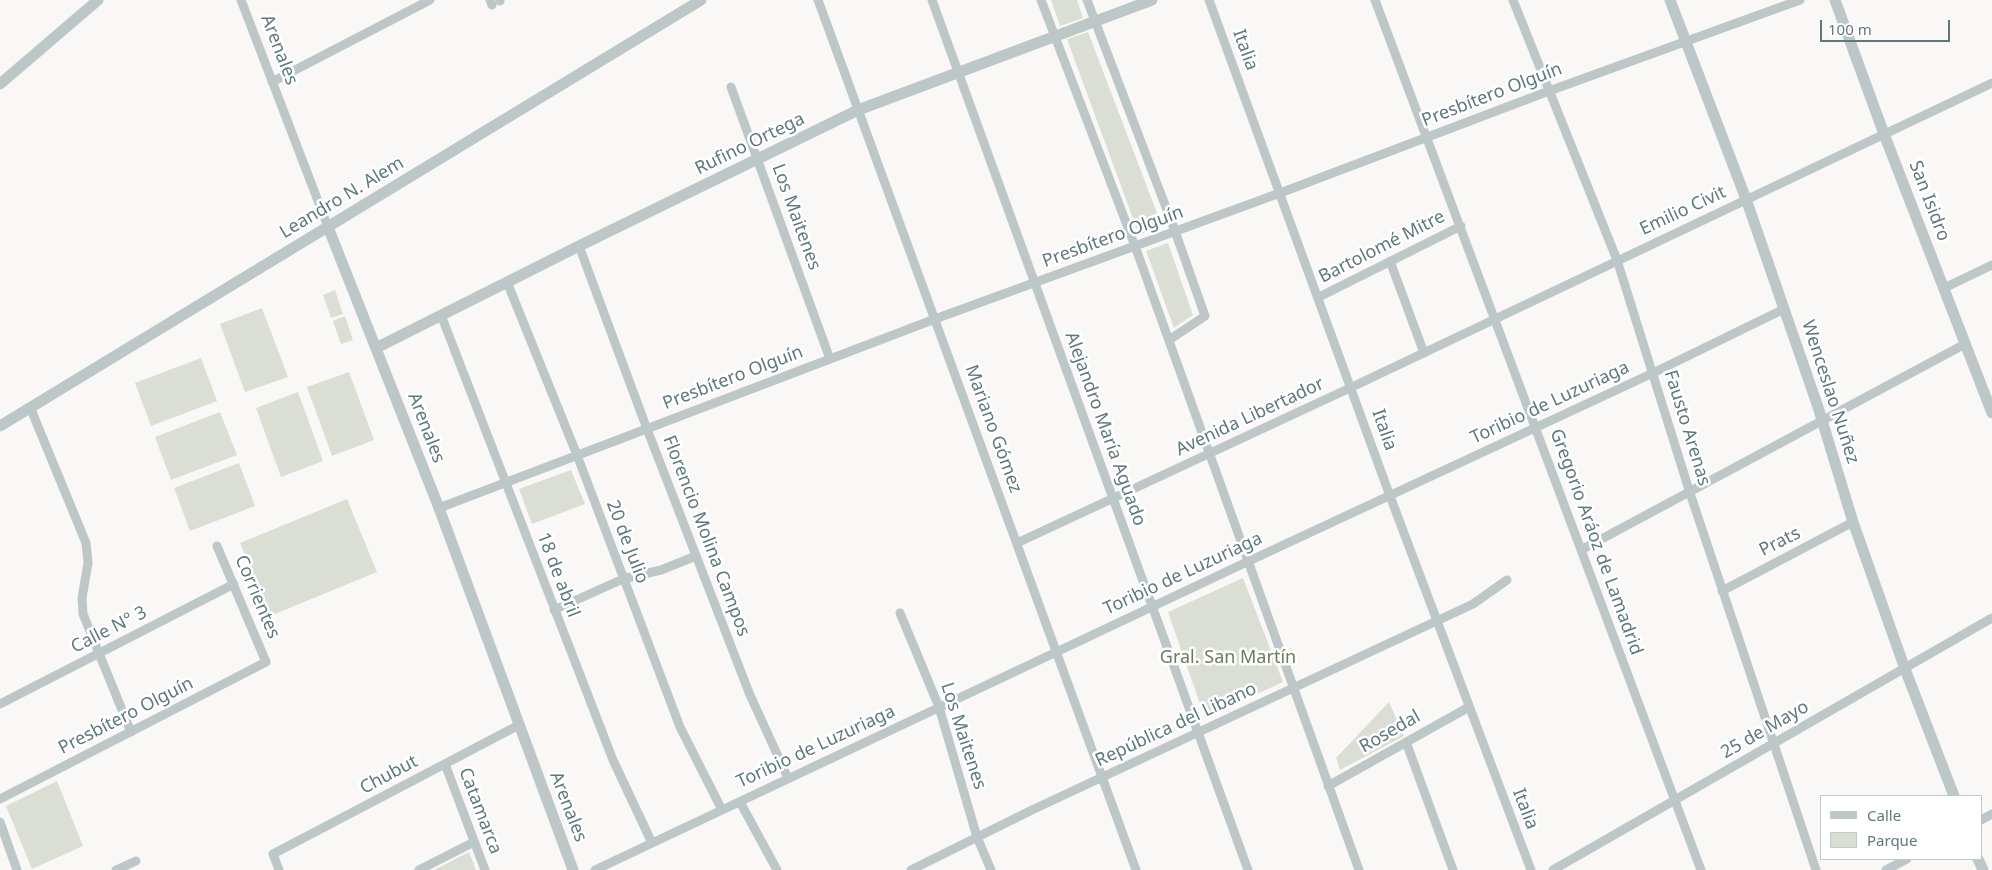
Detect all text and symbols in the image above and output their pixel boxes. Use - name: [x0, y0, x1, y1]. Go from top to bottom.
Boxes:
- scale bar: [1822, 10, 1952, 42]
- street label: Arenales: [256, 12, 302, 88]
- text: 100 m: [1828, 19, 1872, 39]
- street label: Italia: [1228, 27, 1262, 73]
- street label: Presbítero Olguín: [1419, 58, 1565, 132]
- street label: Rufino Ortega: [692, 108, 808, 180]
- street label: Leandro N. Alem: [276, 152, 408, 244]
- street label: San Isidro: [1904, 158, 1954, 244]
- street label: Los Maitenes: [767, 161, 825, 273]
- street label: Emilio Civit: [1636, 182, 1730, 240]
- street label: Presbítero Olguín: [1040, 201, 1186, 273]
- street label: Bartolomé Mitre: [1315, 206, 1449, 288]
- street label: Wenceslao Nuñez: [1797, 317, 1863, 467]
- street label: Alejandro María Aguado: [1060, 329, 1150, 529]
- street label: Presbítero Olguín: [660, 341, 806, 415]
- street label: Toribio de Luzuriaga: [1467, 357, 1633, 449]
- street label: Mariano Gómez: [960, 362, 1026, 496]
- street label: Fausto Arenas: [1659, 368, 1715, 488]
- street label: Avenida Libertador: [1172, 373, 1328, 461]
- street label: Arenales: [403, 390, 449, 466]
- street label: Italia: [1367, 407, 1401, 453]
- street label: Gregorio Aráoz de Lamadrid: [1545, 426, 1647, 658]
- street label: Florencio Molina Campos: [658, 433, 754, 639]
- street label: 20 de Julio: [601, 497, 653, 587]
- street label: Prats: [1756, 523, 1804, 561]
- street label: Toribio de Luzuriaga: [1100, 528, 1266, 620]
- street label: 18 de abril: [532, 530, 584, 620]
- street label: Corrientes: [230, 552, 284, 642]
- street label: Calle N° 3: [68, 602, 150, 658]
- park label: Gral. San Martín: [1160, 647, 1296, 669]
- street label: Presbítero Olguín: [55, 673, 197, 759]
- street label: República del Libano: [1092, 678, 1260, 772]
- street label: Los Maitenes: [936, 680, 990, 792]
- street label: 25 de Mayo: [1717, 696, 1813, 764]
- street label: Toribio de Luzuriaga: [733, 701, 899, 793]
- street label: Rosedal: [1356, 706, 1424, 758]
- street label: Chubut: [356, 751, 422, 799]
- street label: Catamarca: [454, 765, 506, 857]
- street label: Arenales: [545, 769, 591, 845]
- street label: Italia: [1507, 785, 1543, 833]
- legend: [1820, 795, 1982, 860]
- text: Calle: [1867, 805, 1901, 825]
- text: Parque: [1867, 830, 1917, 850]

